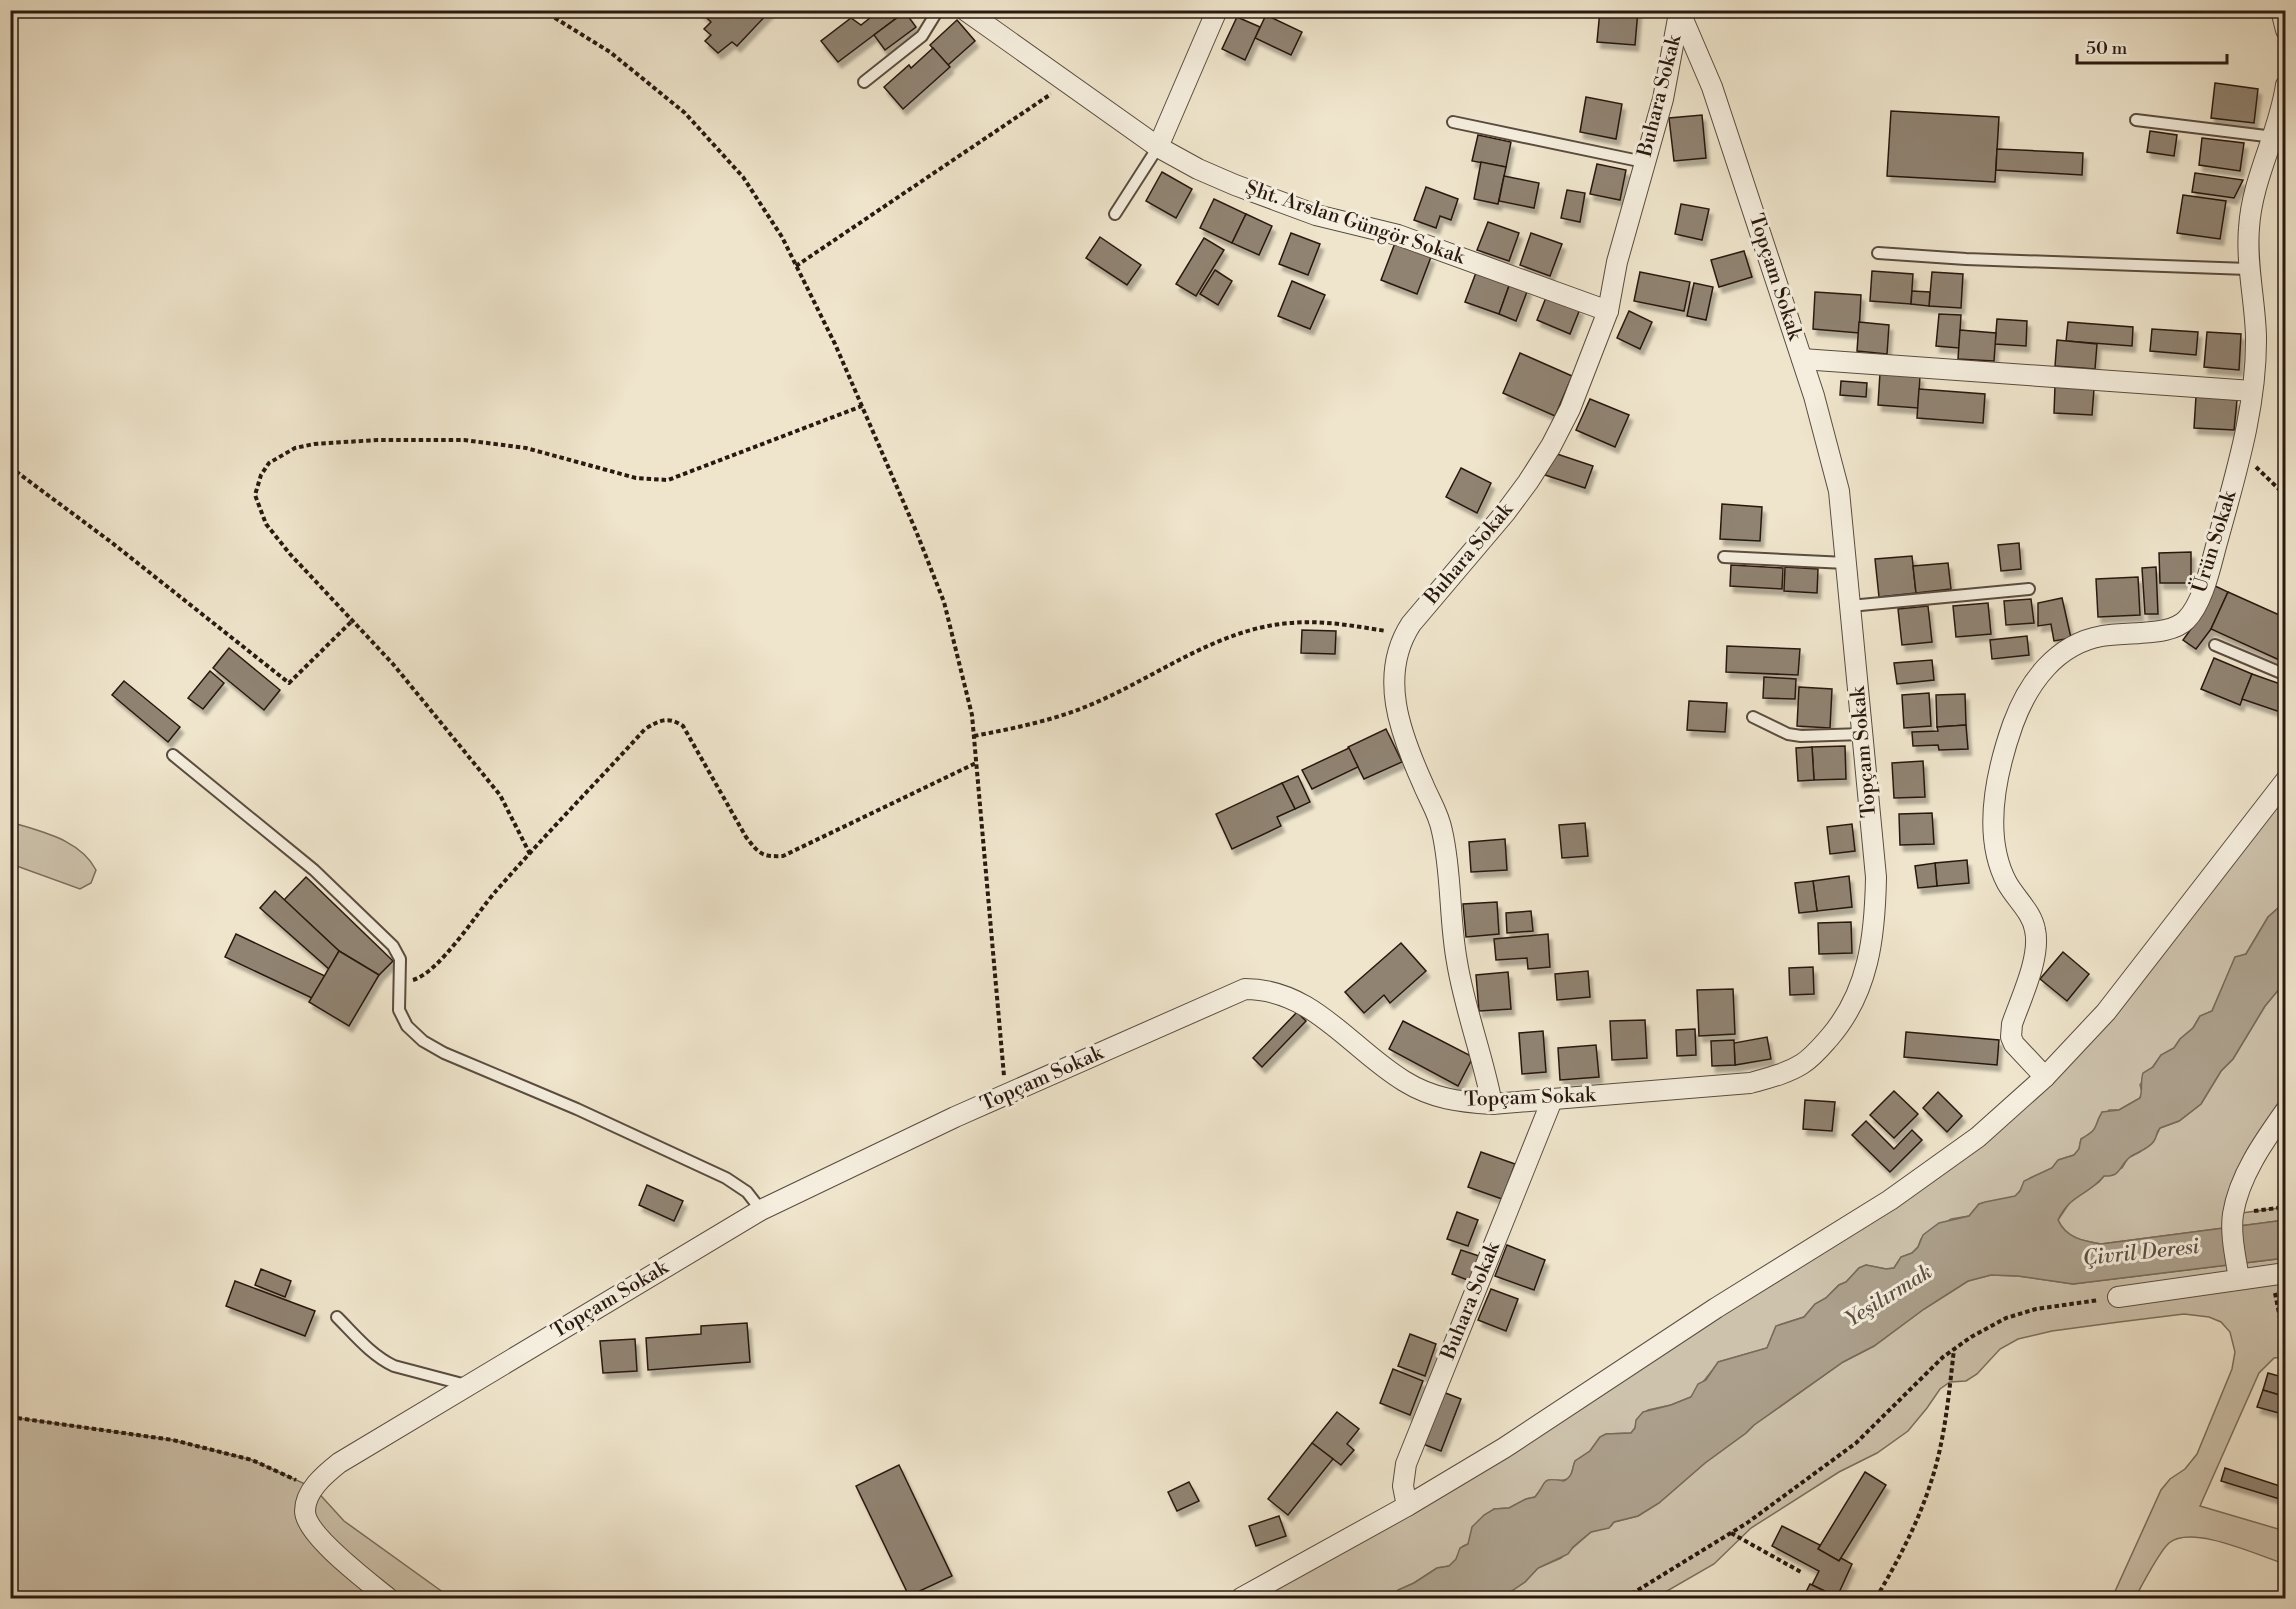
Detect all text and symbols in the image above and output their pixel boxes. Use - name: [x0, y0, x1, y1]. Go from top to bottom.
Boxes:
- scale bar: [2077, 27, 2227, 65]
- street label: Buhara Sokak: [1633, 31, 1688, 160]
- text: 50 m: [2086, 37, 2128, 60]
- street label: Şht. Arslan Güngör Sokak: [1242, 176, 1469, 271]
- street label: Topçam Sokak: [1743, 211, 1808, 345]
- street label: Ürün Sokak: [2187, 486, 2243, 596]
- street label: Buhara Sokak: [1419, 497, 1520, 611]
- street label: Topçam Sokak: [1846, 684, 1882, 818]
- street label: Topçam Sokak: [977, 1040, 1108, 1117]
- street label: Topçam Sokak: [1464, 1083, 1598, 1113]
- water label: Çivril Deresi: [2081, 1234, 2201, 1272]
- street label: Buhara Sokak: [1436, 1237, 1507, 1364]
- street label: Topçam Sokak: [547, 1255, 674, 1345]
- water label: Yeşilırmak: [1841, 1259, 1937, 1333]

